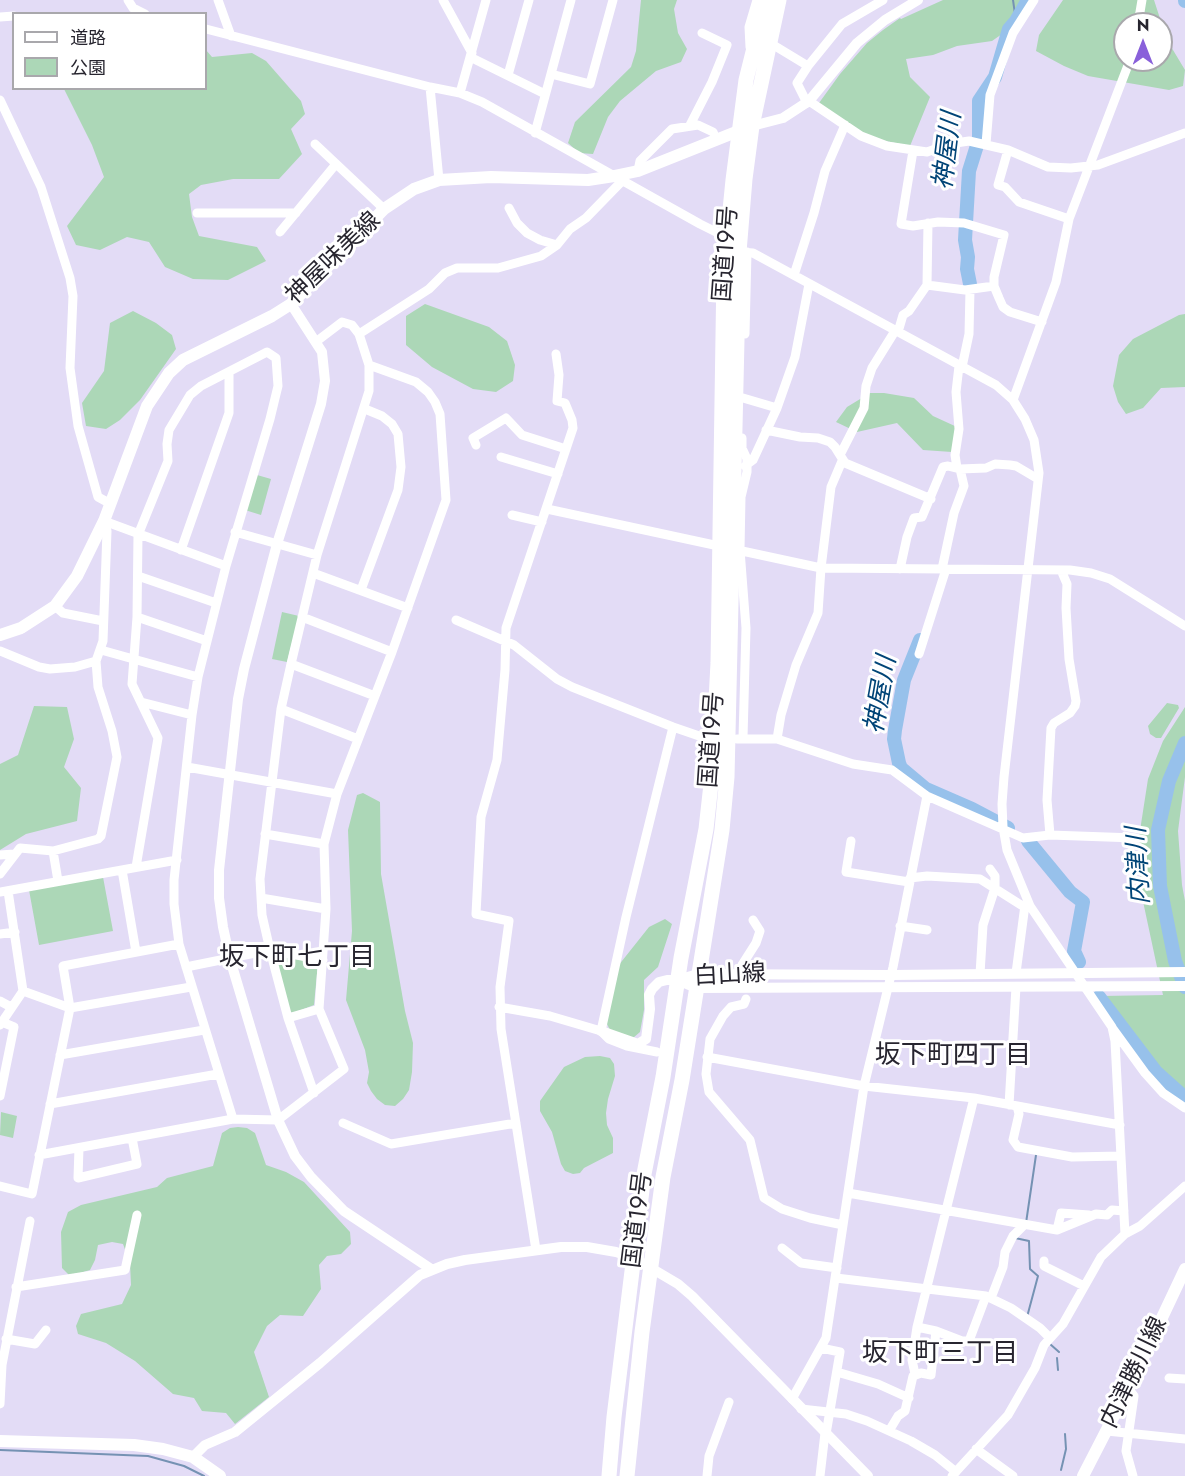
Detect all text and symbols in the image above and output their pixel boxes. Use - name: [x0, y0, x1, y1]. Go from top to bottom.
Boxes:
- legend: [12, 12, 207, 90]
- north arrow: [1113, 12, 1173, 72]
- text: N: [1137, 14, 1149, 37]
- text: 道路: [70, 25, 106, 51]
- text: 公園: [70, 55, 106, 81]
- water label: 神屋川: [929, 110, 969, 192]
- street label: 国道19号: [709, 205, 745, 303]
- street label: 神屋味美線: [281, 207, 387, 311]
- water label: 神屋川: [860, 654, 904, 736]
- street label: 国道19号: [695, 691, 731, 789]
- water label: 内津川: [1122, 826, 1158, 906]
- district label: 坂下町七丁目: [219, 943, 375, 975]
- street label: 白山線: [693, 960, 767, 992]
- district label: 坂下町四丁目: [875, 1041, 1031, 1073]
- street label: 国道19号: [619, 1170, 659, 1270]
- street label: 内津勝川線: [1096, 1313, 1174, 1433]
- district label: 坂下町三丁目: [862, 1339, 1018, 1371]

